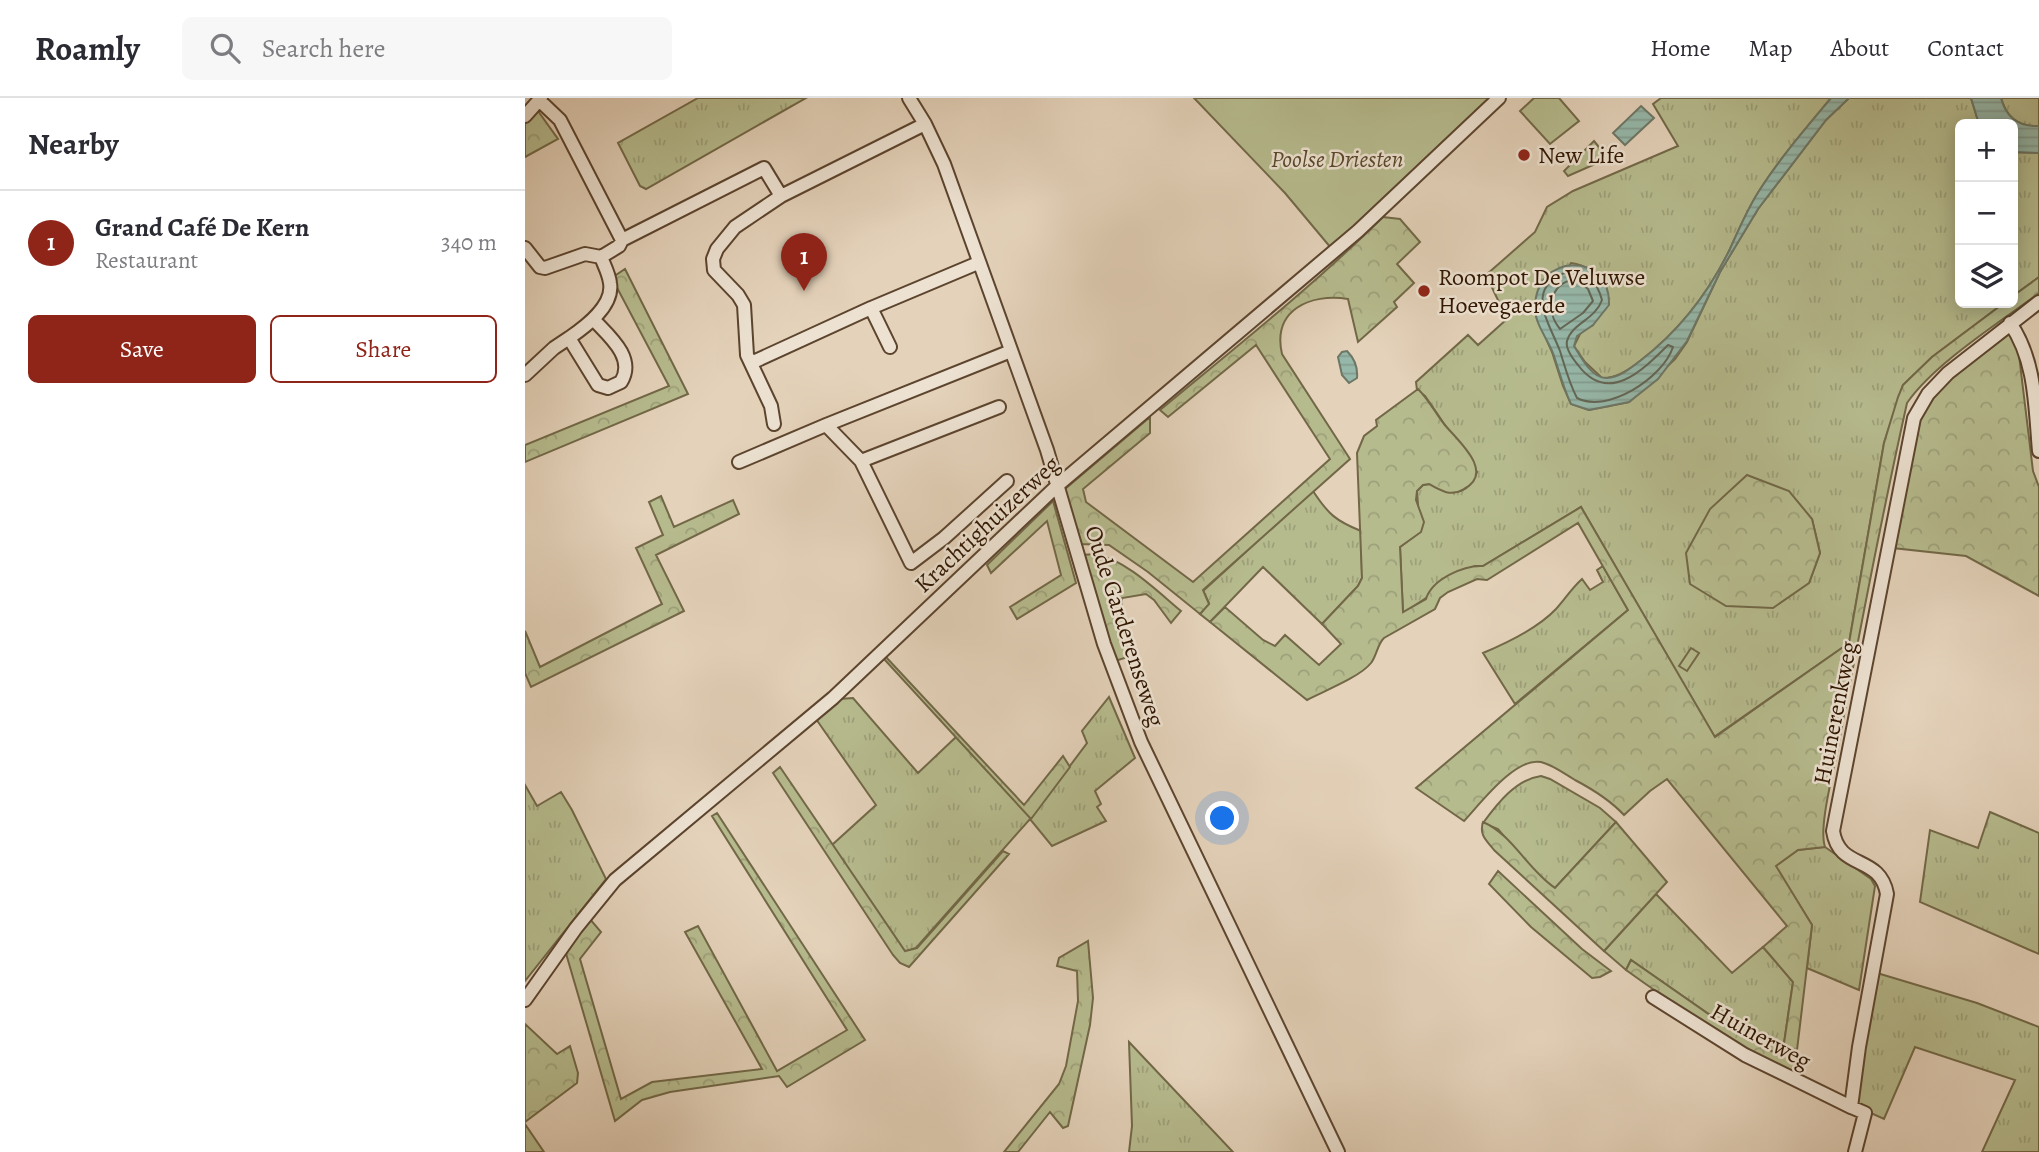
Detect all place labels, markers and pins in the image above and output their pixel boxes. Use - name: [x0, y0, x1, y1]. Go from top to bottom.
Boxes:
- place label: New Life: [1538, 139, 1624, 171]
- marker: New Life: [1516, 147, 1532, 163]
- pin: 1: [781, 233, 827, 291]
- place label: Roompot De Veluwse Hoevegaerde: [1438, 261, 1645, 321]
- marker: Roompot De Veluwse Hoevegaerde: [1416, 283, 1432, 299]

